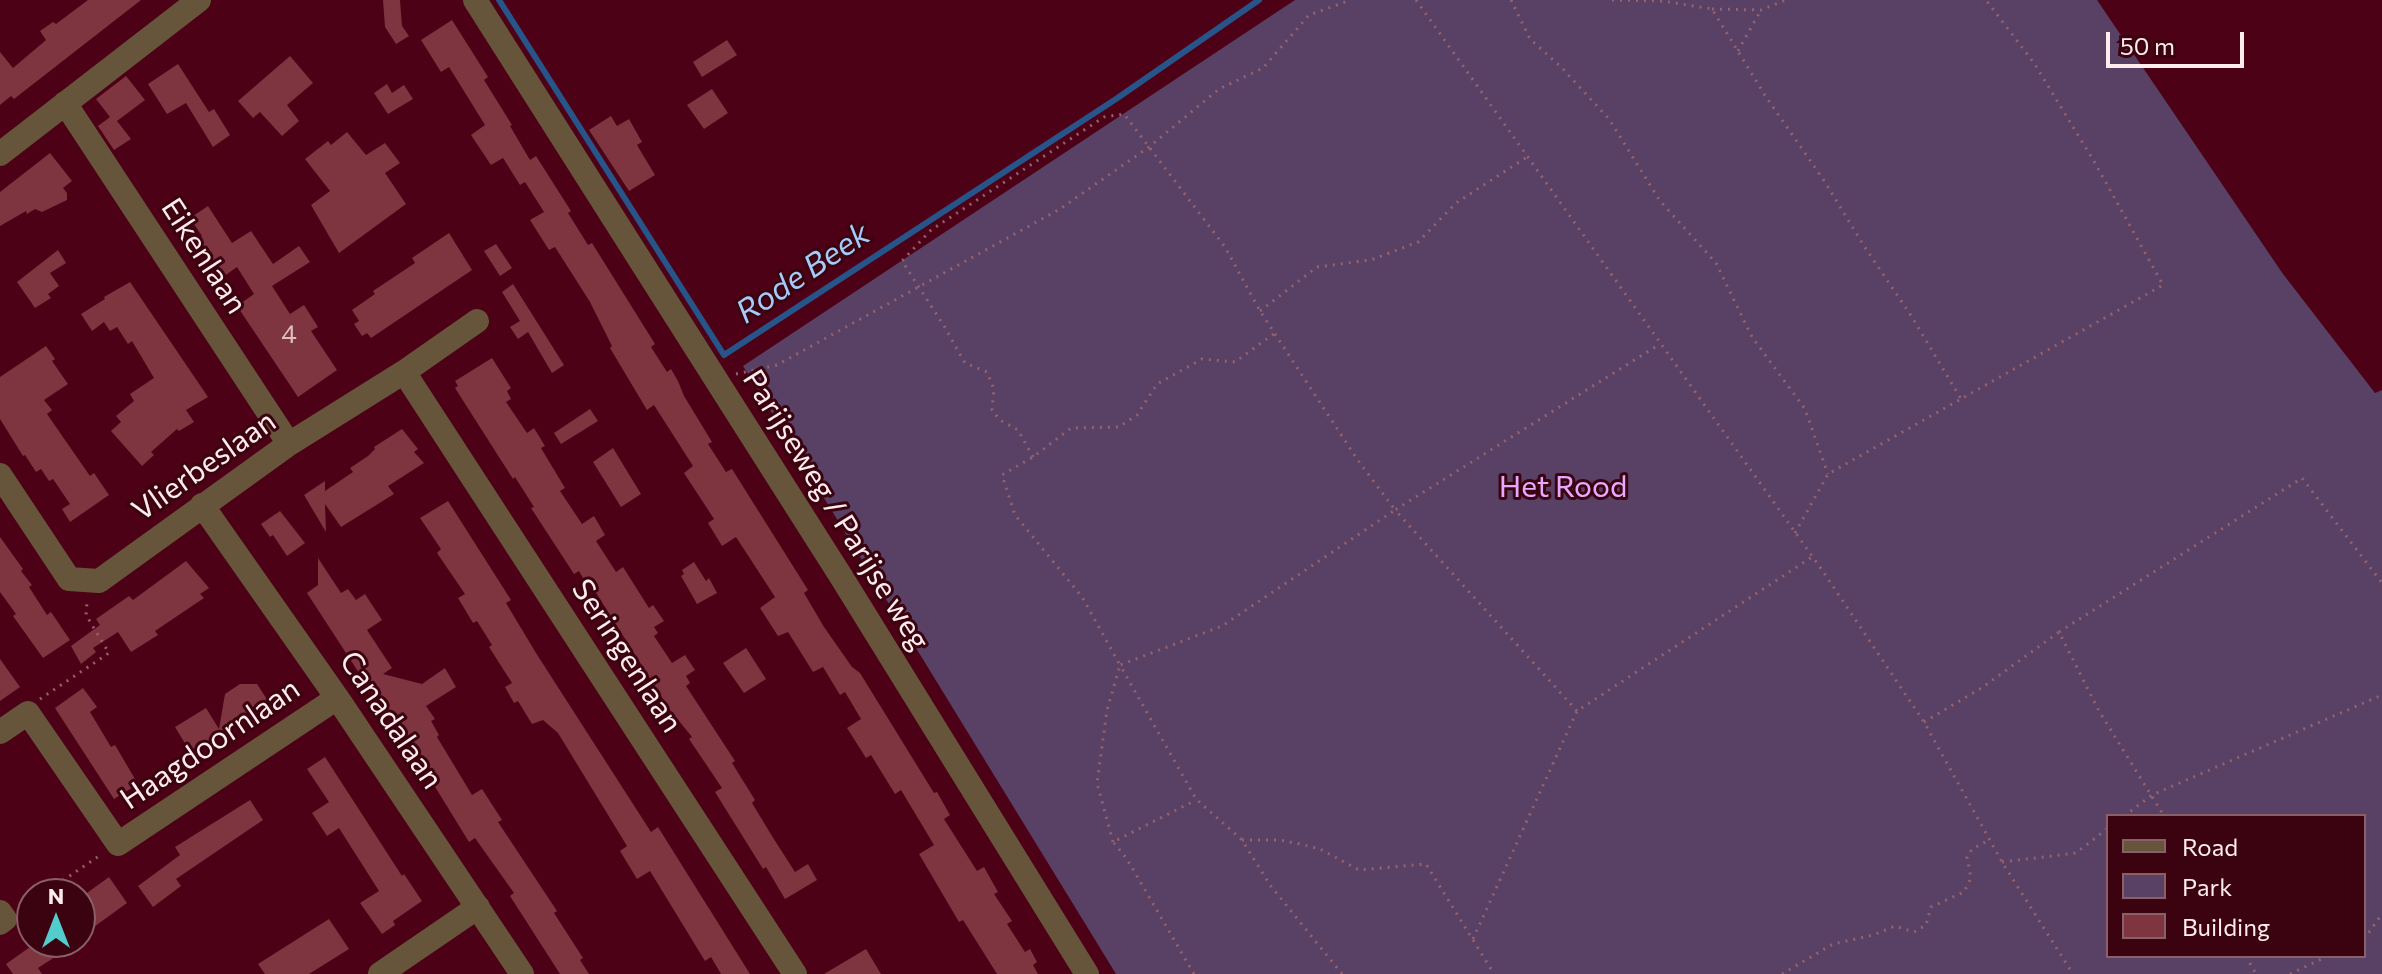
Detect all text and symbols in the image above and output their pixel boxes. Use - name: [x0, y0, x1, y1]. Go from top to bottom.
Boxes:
- scale bar: [2110, 16, 2248, 66]
- text: 50 m: [2120, 31, 2175, 60]
- street label: Eikenlaan: [153, 192, 255, 320]
- water label: Rode Beek: [729, 214, 877, 332]
- house number: 4: [281, 318, 297, 350]
- street label: Parijseweg / Parijse weg: [735, 363, 937, 657]
- street label: Vlierbeslaan: [125, 403, 283, 529]
- park label: Het Rood: [1499, 469, 1627, 505]
- street label: Seringenlaan: [564, 573, 690, 739]
- street label: Canadalaan: [332, 644, 450, 796]
- street label: Haagdoornlaan: [114, 671, 306, 817]
- legend: [2106, 814, 2366, 958]
- text: Road: [2182, 832, 2238, 861]
- text: Park: [2182, 872, 2232, 901]
- north arrow: [16, 878, 96, 958]
- text: N: [48, 882, 64, 909]
- text: Building: [2182, 912, 2270, 941]

